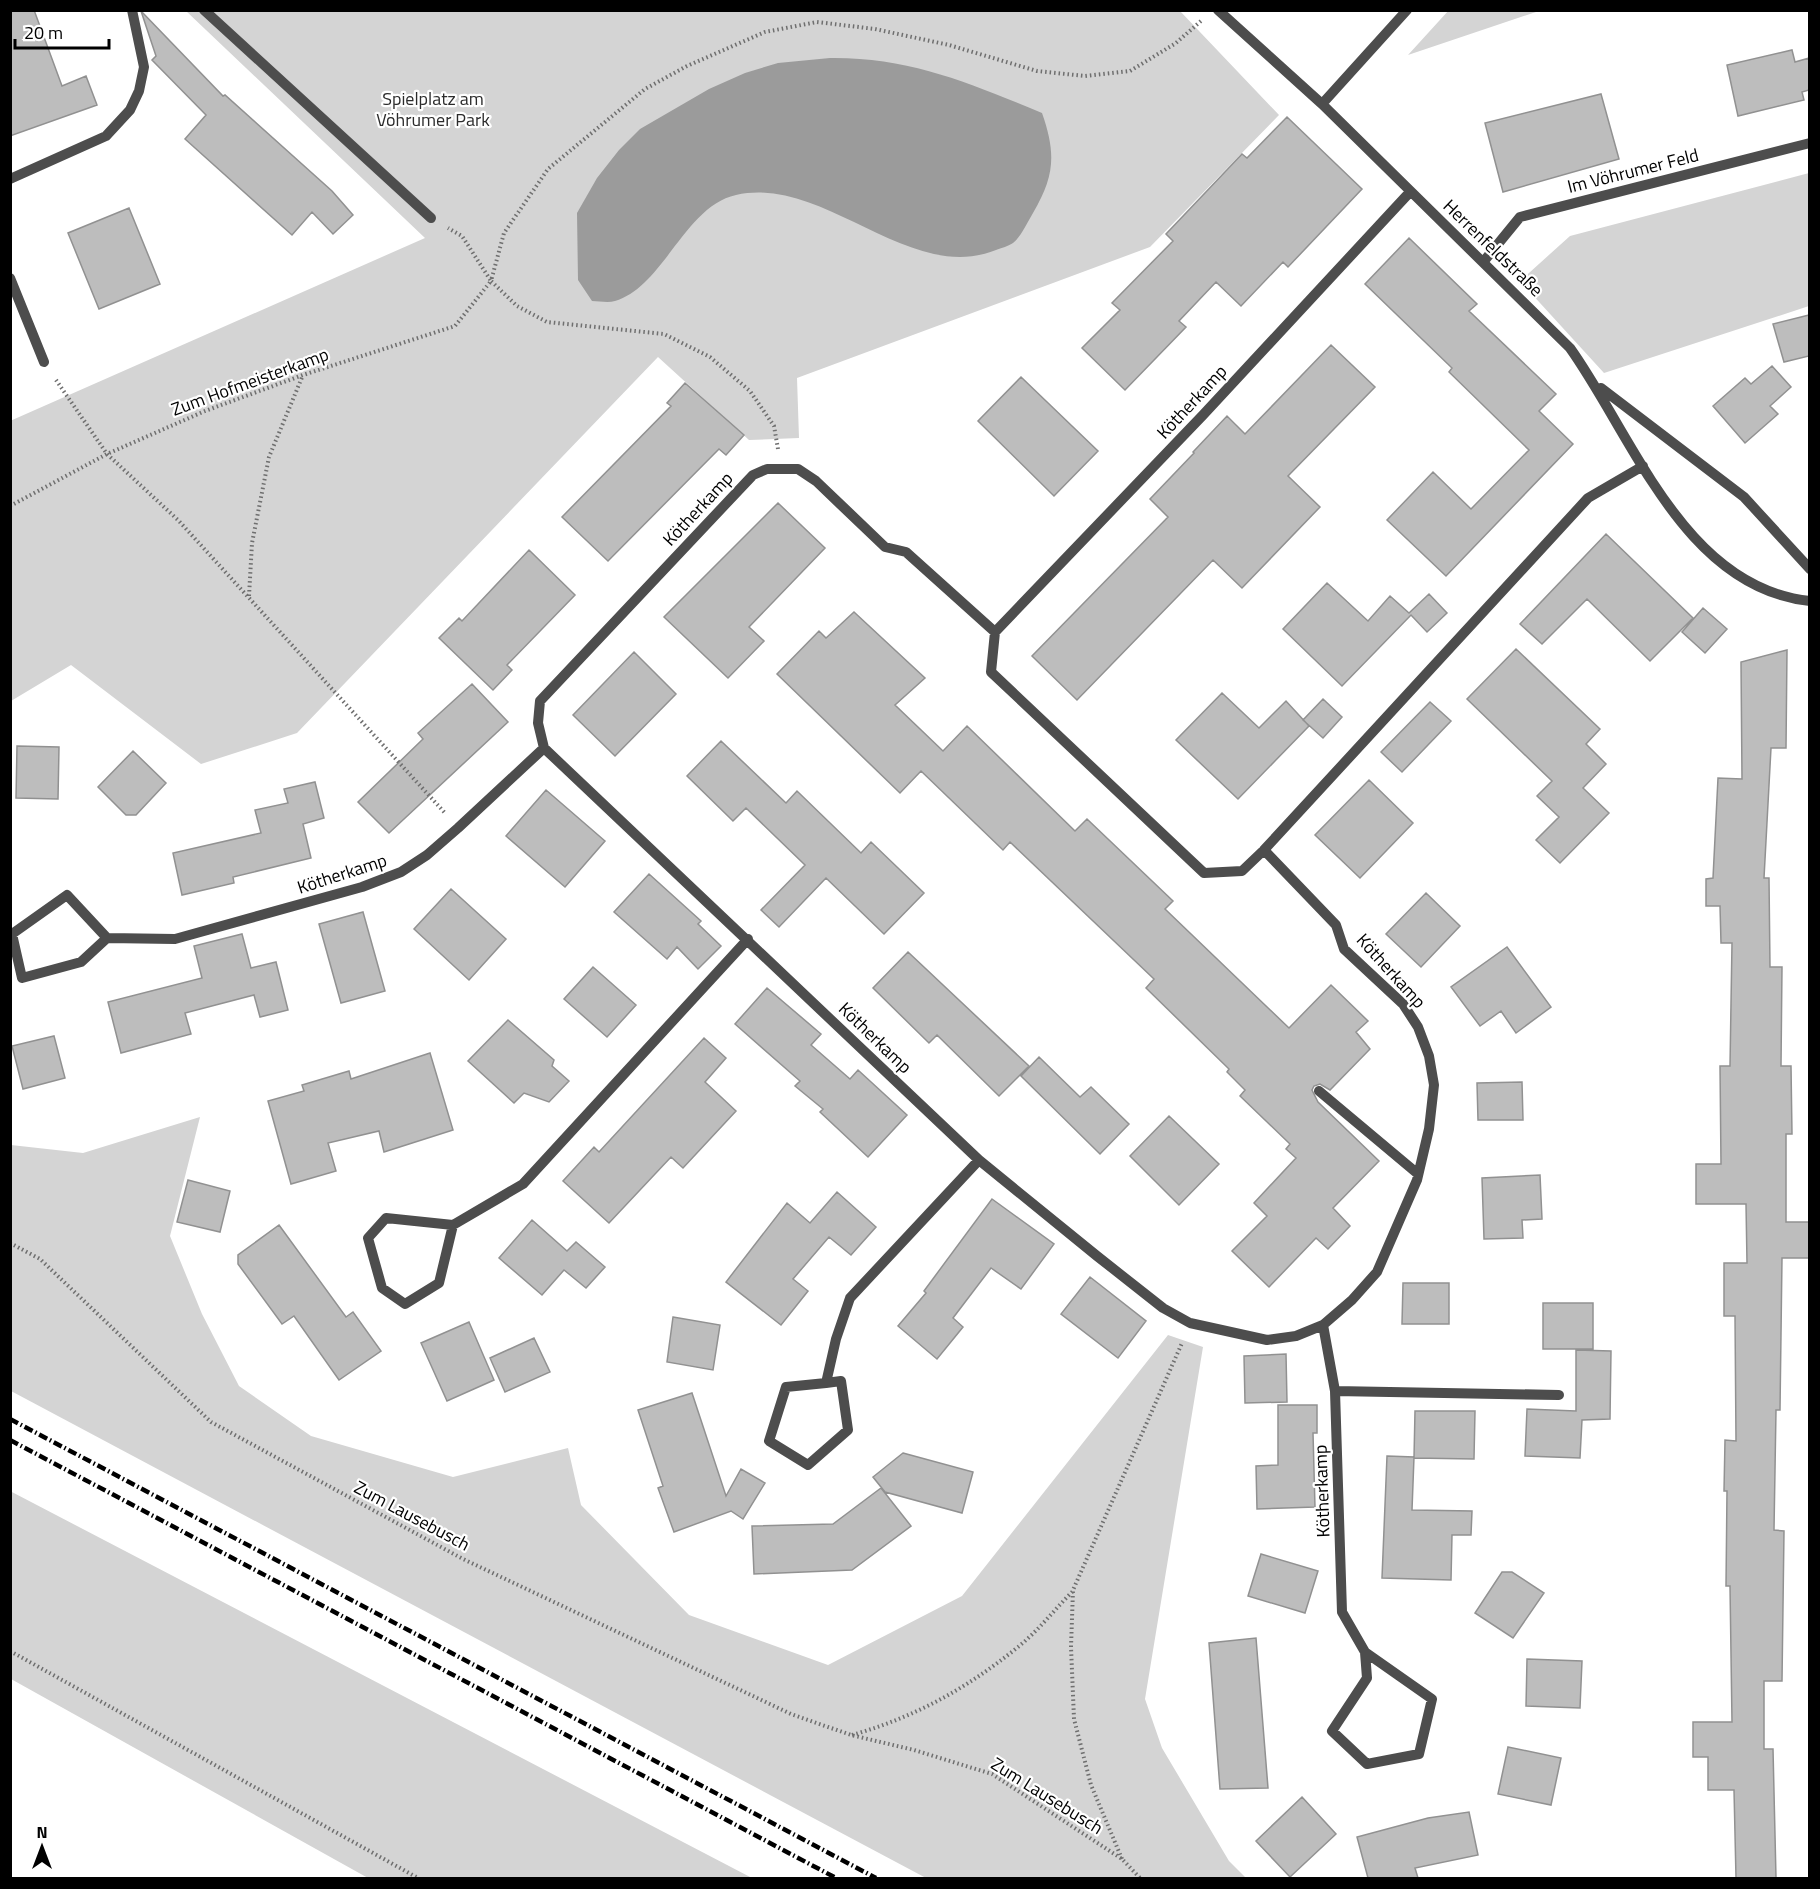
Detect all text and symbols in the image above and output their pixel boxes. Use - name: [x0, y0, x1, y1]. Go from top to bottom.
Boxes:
- scale bar: [15, 12, 110, 50]
- text: 20 m: [24, 19, 63, 46]
- park label: Spielplatz am Vöhrumer Park: [376, 85, 490, 133]
- street label: Im Vöhrumer Feld: [1564, 141, 1701, 200]
- street label: Herrenfeldstraße: [1437, 193, 1550, 303]
- street label: Zum Hofmeisterkamp: [167, 340, 332, 423]
- street label: Kötherkamp: [1150, 359, 1233, 445]
- street label: Kötherkamp: [656, 466, 739, 552]
- street label: Kötherkamp: [294, 846, 390, 901]
- street label: Kötherkamp: [1350, 927, 1432, 1014]
- street label: Kötherkamp: [833, 996, 918, 1080]
- street label: Kötherkamp: [1306, 1444, 1337, 1538]
- street label: Zum Lausebusch: [350, 1474, 475, 1557]
- street label: Zum Lausebusch: [986, 1750, 1109, 1841]
- north arrow: [12, 1817, 72, 1877]
- text: N: [36, 1820, 48, 1844]

